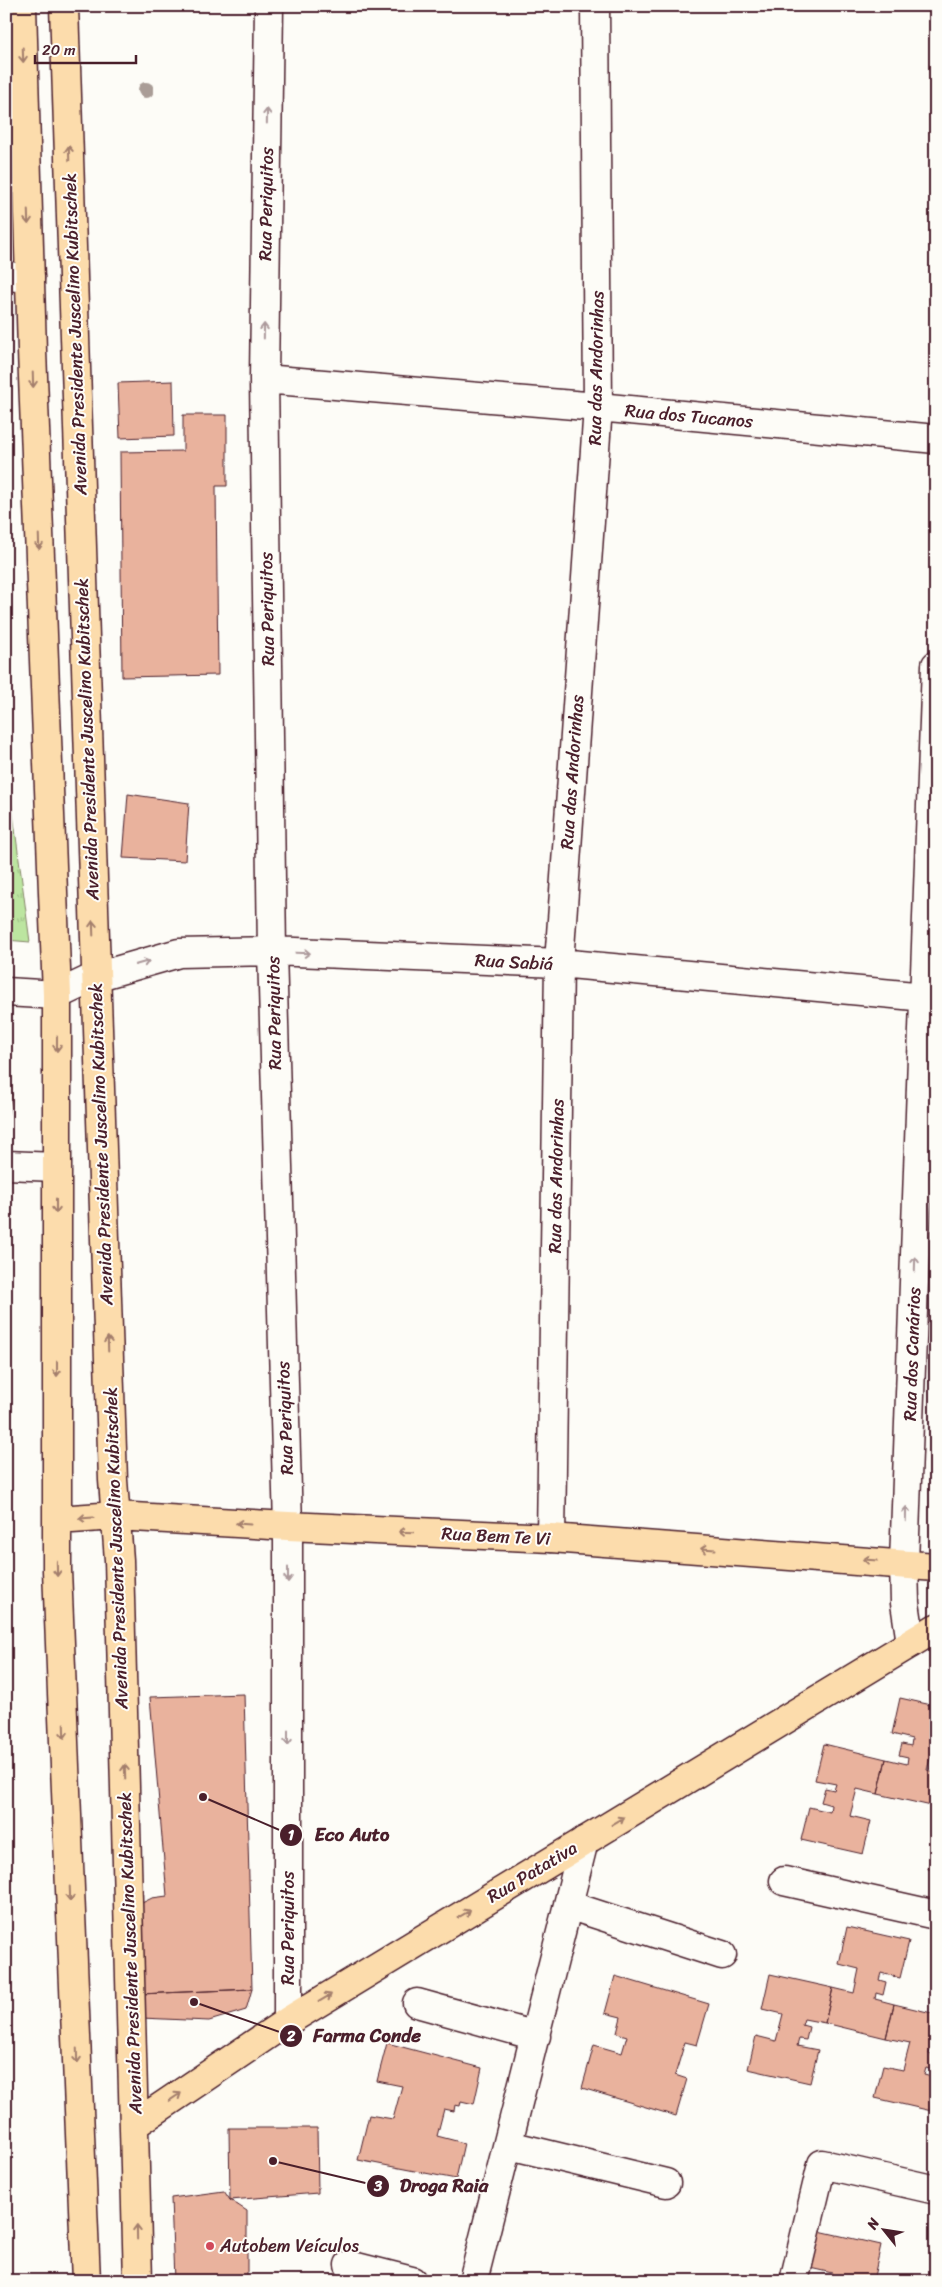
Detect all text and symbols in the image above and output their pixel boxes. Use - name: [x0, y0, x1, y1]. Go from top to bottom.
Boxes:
- scale bar: [35, 32, 136, 64]
- text: 20 m: [42, 37, 76, 63]
- one-way arrow: [19, 47, 28, 63]
- one-way arrow: [263, 108, 272, 124]
- one-way arrow: [64, 146, 74, 162]
- street label: Rua Periquitos: [249, 146, 283, 261]
- street label: Avenida Presidente Juscelino Kubitschek: [53, 172, 97, 497]
- one-way arrow: [23, 209, 33, 225]
- street label: Rua das Andorinhas: [579, 290, 613, 446]
- one-way arrow: [259, 323, 269, 339]
- one-way arrow: [28, 372, 37, 388]
- street label: Rua dos Tucanos: [624, 394, 755, 438]
- one-way arrow: [34, 534, 44, 550]
- street label: Rua Periquitos: [250, 551, 284, 666]
- street label: Avenida Presidente Juscelino Kubitschek: [65, 577, 109, 902]
- street label: Rua das Andorinhas: [551, 693, 593, 850]
- one-way arrow: [89, 920, 98, 936]
- street label: Rua Sabiá: [474, 944, 554, 980]
- one-way arrow: [295, 948, 311, 957]
- street label: Rua Periquitos: [257, 955, 291, 1070]
- one-way arrow: [134, 958, 150, 968]
- street label: Avenida Presidente Juscelino Kubitschek: [79, 982, 123, 1307]
- one-way arrow: [52, 1036, 62, 1052]
- street label: Rua das Andorinhas: [539, 1098, 573, 1254]
- one-way arrow: [51, 1198, 61, 1214]
- one-way arrow: [910, 1256, 920, 1272]
- street label: Rua dos Canários: [894, 1286, 930, 1422]
- one-way arrow: [103, 1336, 113, 1352]
- one-way arrow: [52, 1360, 62, 1377]
- street label: Rua Periquitos: [267, 1360, 303, 1476]
- street label: Avenida Presidente Juscelino Kubitschek: [94, 1386, 138, 1711]
- one-way arrow: [901, 1506, 911, 1522]
- one-way arrow: [79, 1513, 95, 1523]
- street label: Rua Bem Te Vi: [441, 1517, 552, 1555]
- one-way arrow: [236, 1519, 252, 1528]
- one-way arrow: [398, 1527, 414, 1536]
- one-way arrow: [700, 1544, 716, 1554]
- one-way arrow: [862, 1556, 878, 1565]
- one-way arrow: [52, 1560, 62, 1577]
- one-way arrow: [283, 1566, 293, 1583]
- one-way arrow: [59, 1723, 68, 1739]
- one-way arrow: [283, 1729, 293, 1745]
- one-way arrow: [120, 1764, 130, 1780]
- street label: Avenida Presidente Juscelino Kubitschek: [108, 1791, 152, 2116]
- one-way arrow: [610, 1815, 624, 1825]
- callout: Eco Auto: [279, 1818, 399, 1852]
- text: Eco Auto: [315, 1818, 390, 1851]
- text: 1: [288, 1822, 295, 1848]
- street label: Rua Patativa: [480, 1832, 584, 1912]
- street label: Rua Periquitos: [272, 1870, 304, 1985]
- one-way arrow: [66, 1886, 75, 1902]
- one-way arrow: [456, 1908, 470, 1918]
- one-way arrow: [317, 1993, 331, 2003]
- callout: Farma Conde: [278, 2019, 431, 2053]
- text: Farma Conde: [312, 2019, 421, 2052]
- text: 2: [286, 2023, 296, 2049]
- one-way arrow: [72, 2048, 82, 2064]
- one-way arrow: [167, 2092, 181, 2102]
- callout: Droga Raia: [365, 2169, 499, 2203]
- text: Droga Raia: [400, 2169, 489, 2202]
- text: 3: [373, 2173, 383, 2199]
- north arrow: [860, 2204, 910, 2254]
- text: N: [859, 2213, 887, 2235]
- one-way arrow: [132, 2224, 142, 2240]
- place label: Autobem Veículos: [219, 2230, 359, 2262]
- marker: Autobem Veículos: [204, 2240, 216, 2252]

